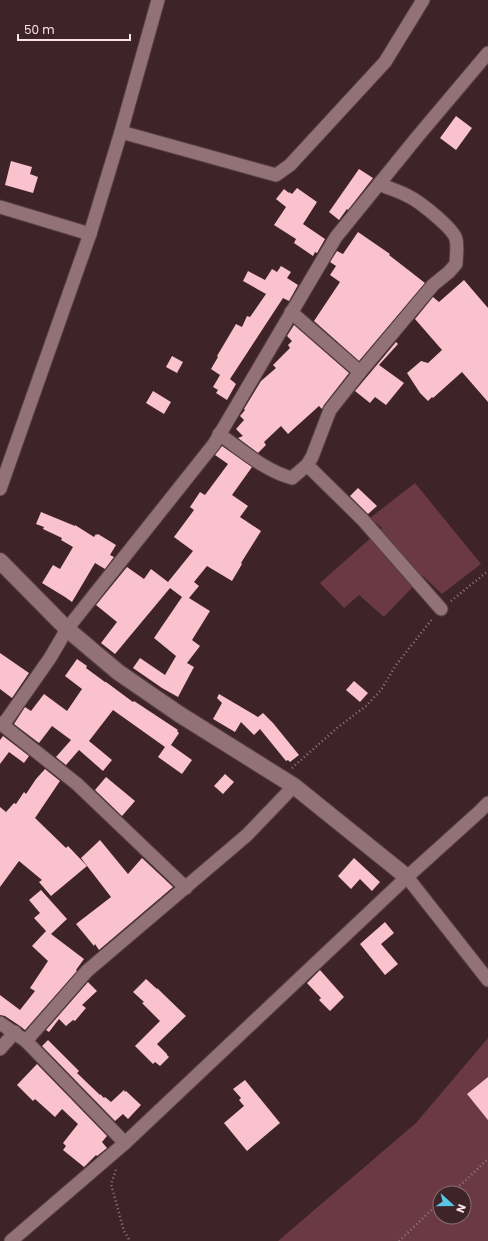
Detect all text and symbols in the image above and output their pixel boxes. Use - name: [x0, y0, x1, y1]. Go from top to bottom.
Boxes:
- scale bar: [18, 16, 130, 42]
- text: 50 m: [24, 21, 55, 38]
- north arrow: [432, 1185, 472, 1225]
- text: N: [452, 1202, 470, 1215]

